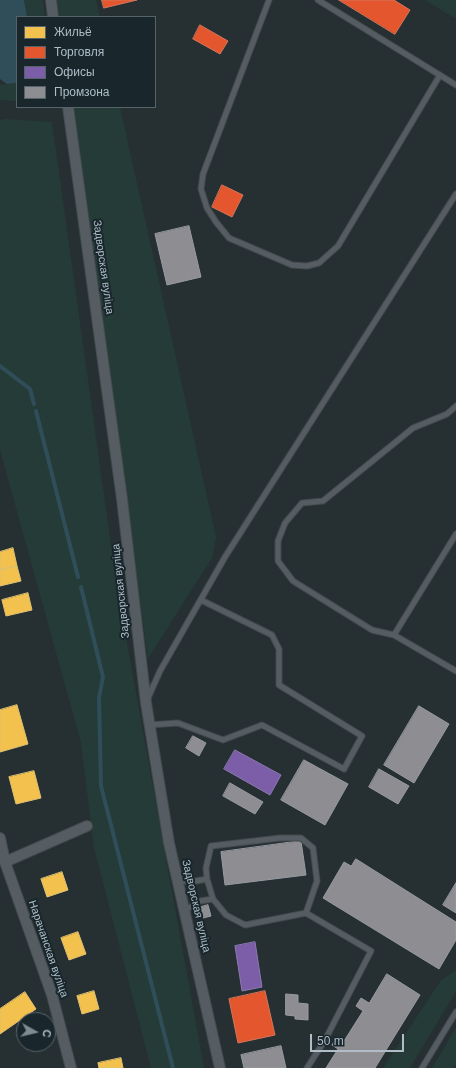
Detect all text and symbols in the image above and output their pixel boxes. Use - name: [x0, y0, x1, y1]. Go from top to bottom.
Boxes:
- legend: [16, 16, 156, 108]
- text: Жильё: [54, 25, 92, 39]
- text: Торговля: [54, 45, 104, 59]
- text: Офисы: [54, 65, 95, 79]
- text: Промзона: [54, 85, 109, 99]
- street label: Задворская вуліца: [90, 219, 116, 315]
- street label: Задворская вуліца: [109, 543, 133, 639]
- street label: Задворская вуліца: [179, 858, 213, 954]
- street label: Нарачанская вуліца: [25, 899, 71, 999]
- north arrow: [16, 1012, 56, 1052]
- scale bar: [312, 1026, 406, 1052]
- text: С: [40, 1029, 53, 1038]
- text: 50 m: [317, 1034, 344, 1048]

